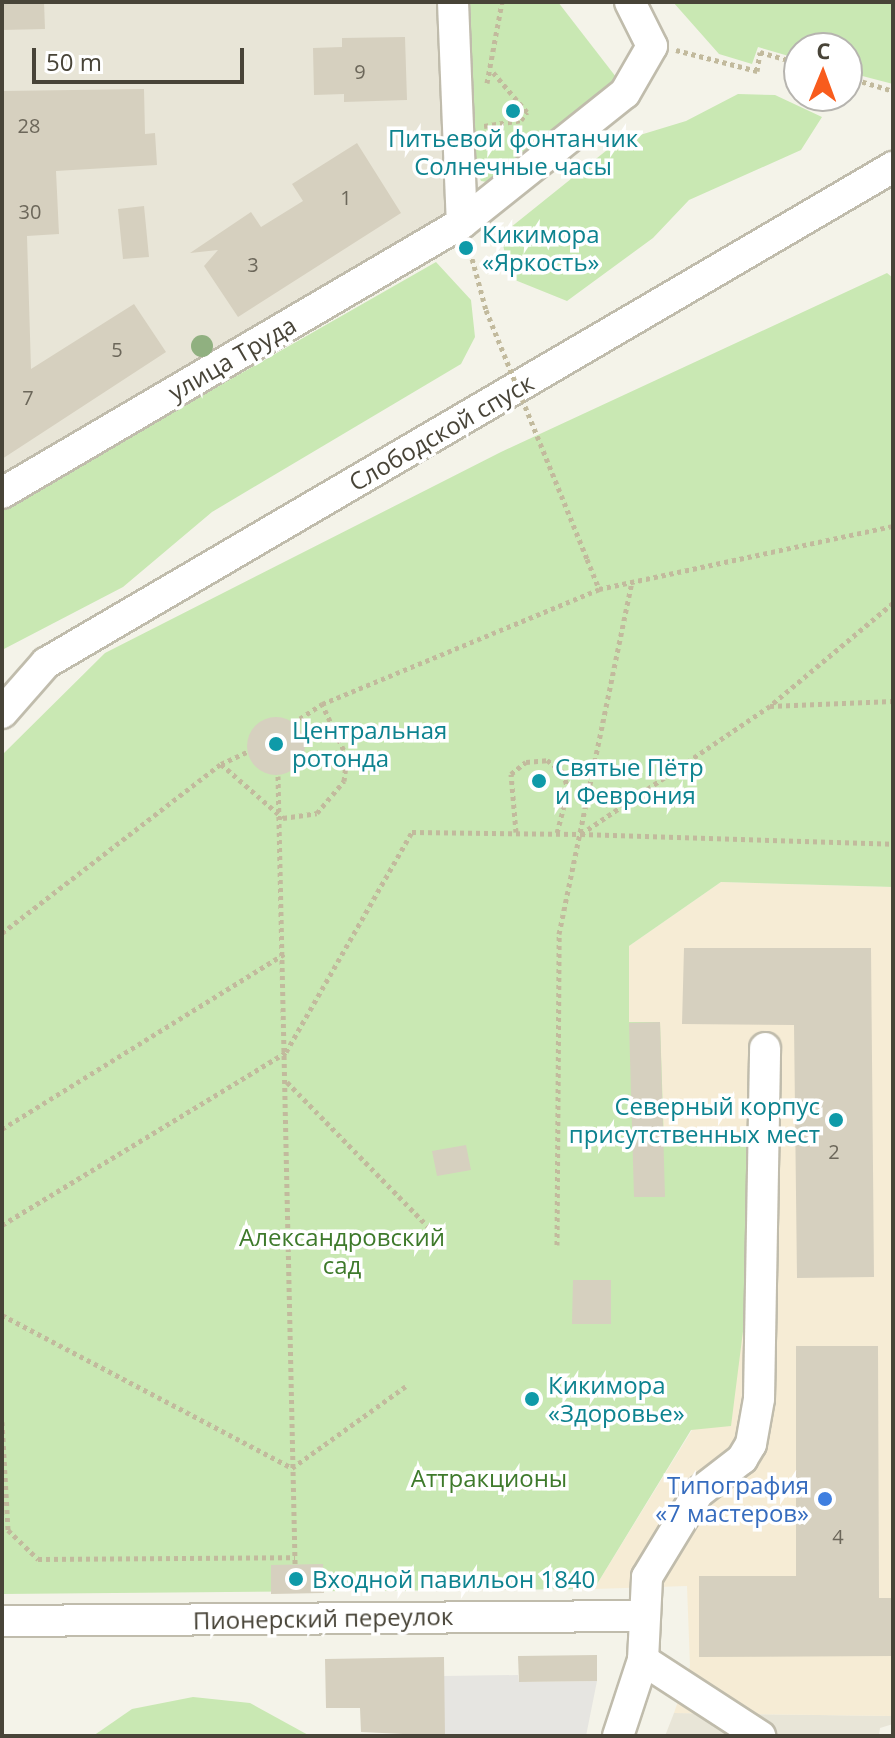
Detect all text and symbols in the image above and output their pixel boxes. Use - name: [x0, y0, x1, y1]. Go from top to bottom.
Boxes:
- scale bar: [36, 32, 248, 82]
- north arrow: [783, 32, 863, 112]
- text: С: [816, 35, 831, 65]
- text: 50 m: [46, 45, 102, 78]
- house number: 9: [354, 59, 366, 83]
- marker: Питьевой фонтанчик Солнечные часы: [504, 102, 522, 120]
- house number: 28: [18, 113, 40, 137]
- place label: Питьевой фонтанчик Солнечные часы: [388, 124, 638, 180]
- house number: 1: [340, 185, 352, 209]
- house number: 30: [19, 199, 41, 223]
- place label: Кикимора «Яркость»: [482, 220, 600, 276]
- marker: Кикимора «Яркость»: [457, 239, 475, 257]
- house number: 3: [247, 252, 259, 276]
- street label: улица Труда: [163, 310, 301, 406]
- house number: 5: [111, 337, 123, 361]
- street label: Слободской спуск: [344, 368, 538, 496]
- house number: 7: [22, 385, 34, 409]
- place label: Центральная ротонда: [292, 716, 447, 772]
- marker: Центральная ротонда: [267, 735, 285, 753]
- place label: Святые Пётр и Феврония: [555, 753, 704, 809]
- marker: Святые Пётр и Феврония: [530, 772, 548, 790]
- place label: Северный корпус присутственных мест: [569, 1092, 820, 1148]
- marker: Северный корпус присутственных мест: [827, 1111, 845, 1129]
- house number: 2: [828, 1139, 840, 1163]
- park label: Александровский сад: [239, 1223, 445, 1279]
- place label: Кикимора «Здоровье»: [548, 1371, 685, 1427]
- marker: Кикимора «Здоровье»: [523, 1390, 541, 1408]
- park label: Аттракционы: [411, 1464, 567, 1492]
- place label: Типография «7 мастеров»: [655, 1471, 809, 1527]
- marker: Типография «7 мастеров»: [816, 1490, 834, 1508]
- house number: 4: [832, 1524, 844, 1548]
- place label: Входной павильон 1840: [312, 1565, 595, 1593]
- marker: Входной павильон 1840: [287, 1570, 305, 1588]
- street label: Пионерский переулок: [193, 1601, 453, 1635]

